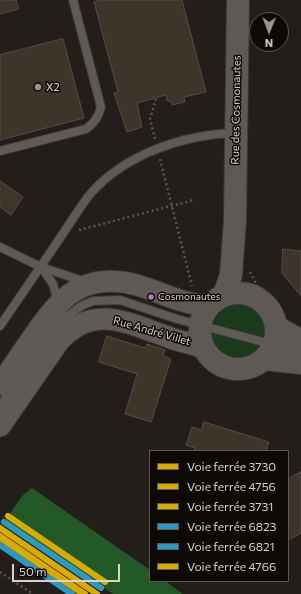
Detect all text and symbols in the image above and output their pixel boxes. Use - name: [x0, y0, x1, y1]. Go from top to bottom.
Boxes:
- north arrow: [249, 12, 289, 52]
- text: N: [265, 37, 273, 50]
- street label: Rue des Cosmonautes: [228, 55, 244, 165]
- place label: X2: [46, 80, 60, 94]
- marker: X2: [33, 82, 43, 92]
- place label: Cosmonautes: [158, 291, 220, 303]
- marker: Cosmonautes: [146, 292, 156, 302]
- street label: Rue André Villet: [112, 314, 192, 348]
- legend: [149, 450, 289, 582]
- text: Voie ferrée 3730: [187, 459, 276, 473]
- text: Voie ferrée 4756: [187, 479, 276, 493]
- text: Voie ferrée 3731: [187, 499, 274, 513]
- text: Voie ferrée 6823: [187, 519, 276, 533]
- text: Voie ferrée 6821: [187, 539, 275, 553]
- scale bar: [14, 556, 122, 582]
- text: Voie ferrée 4766: [187, 559, 276, 573]
- text: 50 m: [19, 564, 47, 578]

